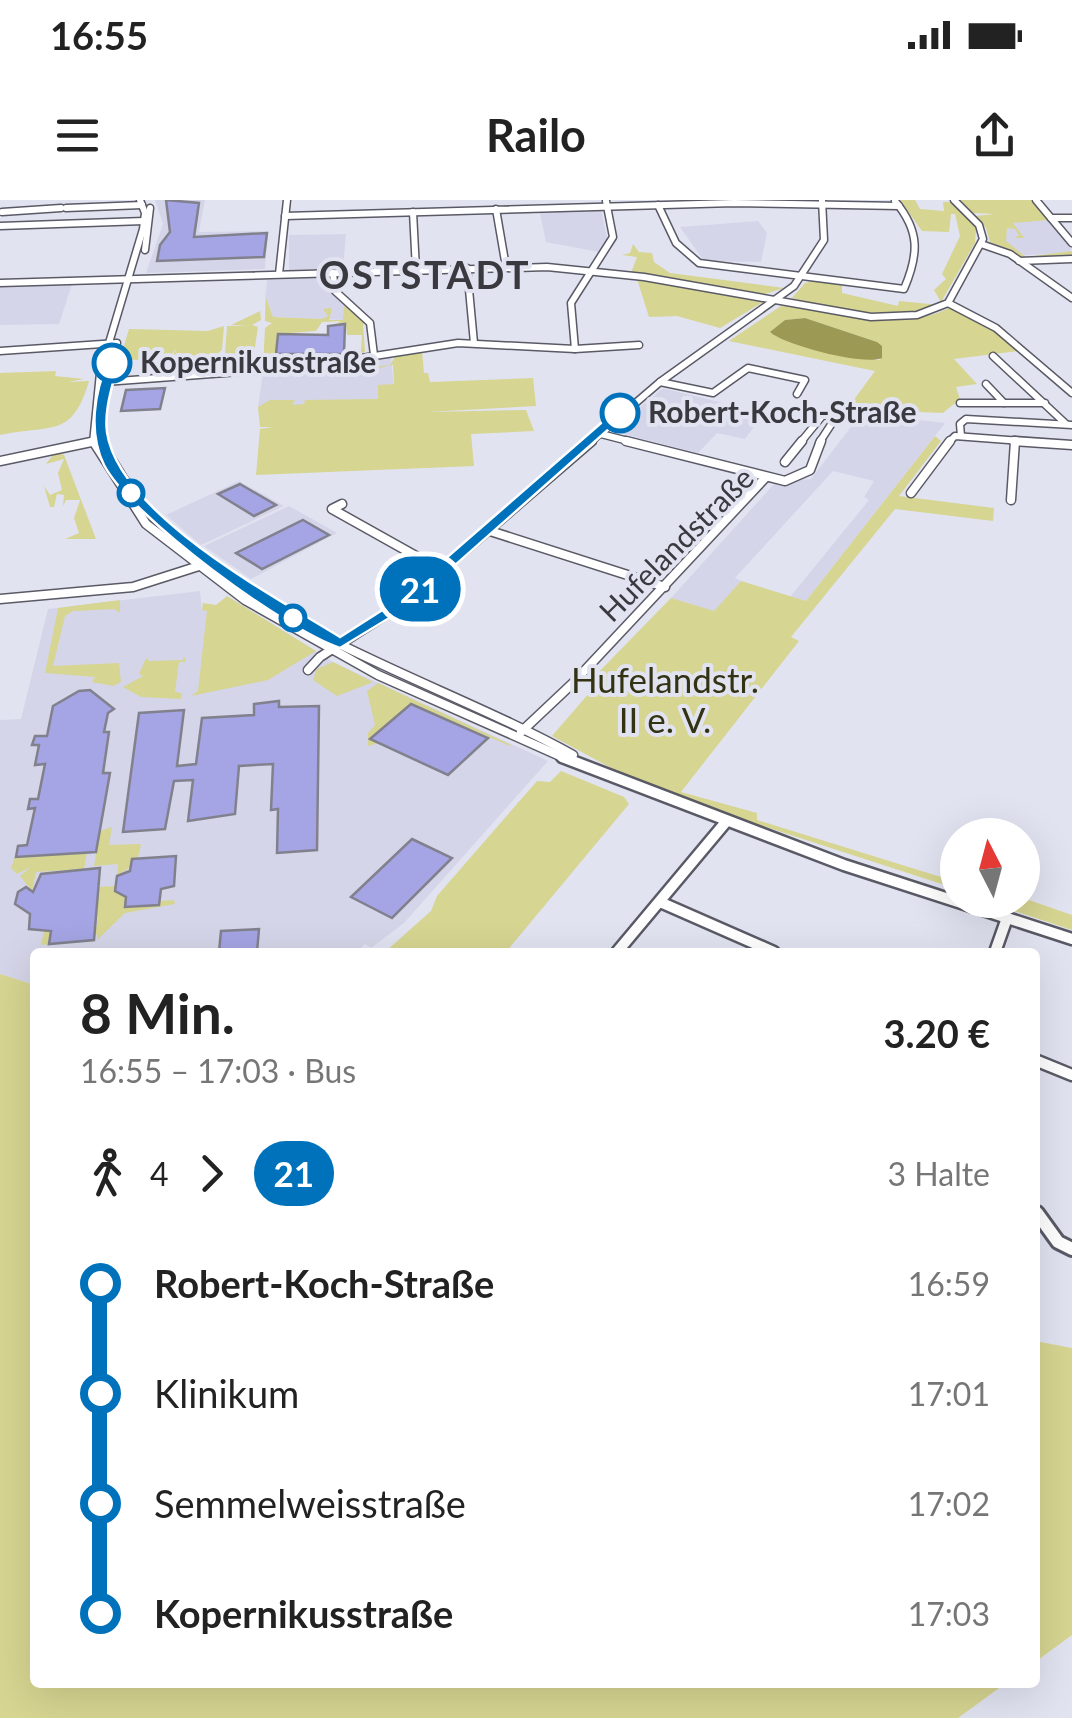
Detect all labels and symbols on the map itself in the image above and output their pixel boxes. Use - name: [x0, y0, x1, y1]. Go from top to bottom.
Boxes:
- district label: OSTSTADT: [319, 251, 531, 297]
- place label: Kopernikusstraße: [140, 343, 376, 379]
- marker: Kopernikusstraße: [93, 344, 131, 382]
- place label: Robert-Koch-Straße: [648, 393, 917, 429]
- marker: Robert-Koch-Straße: [601, 394, 639, 432]
- street label: Hufelandstraße: [591, 459, 760, 628]
- unlabelled marker: [118, 480, 144, 506]
- line badge: 21: [375, 556, 465, 622]
- unlabelled marker: [280, 605, 306, 631]
- park label: Hufelandstr. II e. V.: [571, 658, 759, 740]
- north arrow: [940, 818, 1040, 918]

